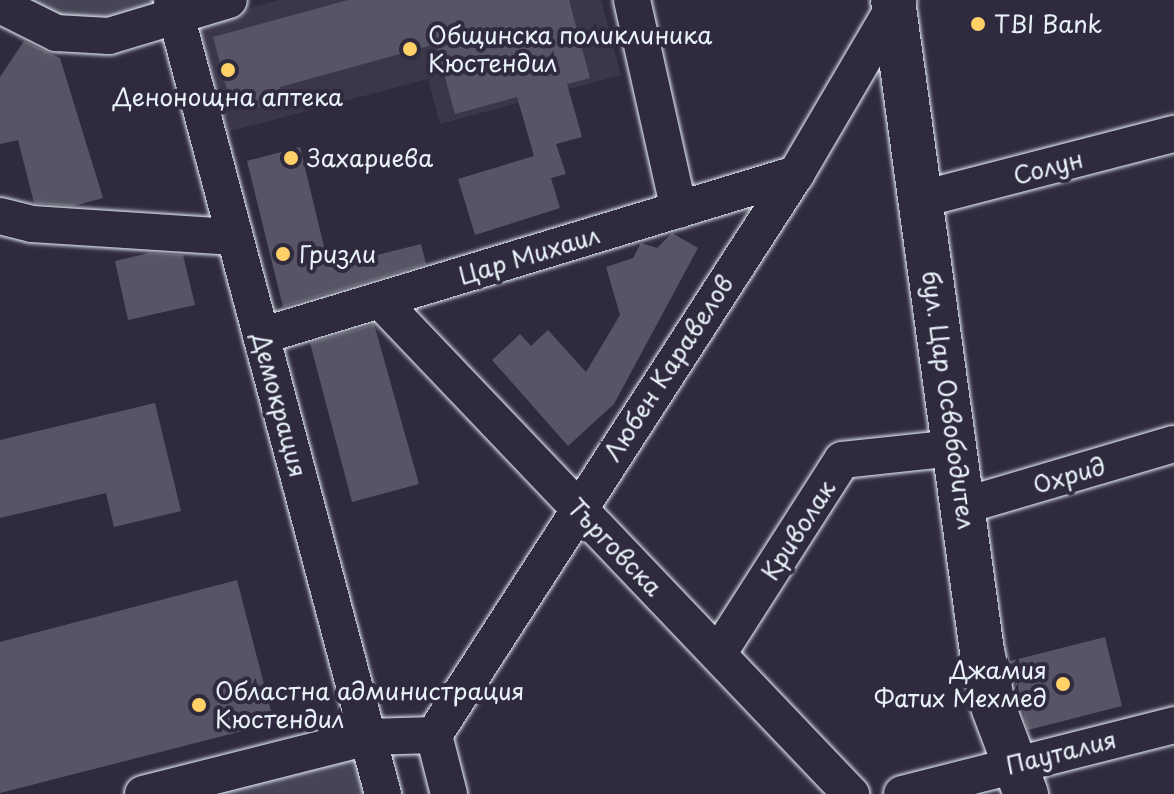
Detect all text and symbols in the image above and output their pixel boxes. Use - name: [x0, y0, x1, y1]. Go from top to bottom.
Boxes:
- place label: TBI Bank: [994, 10, 1101, 38]
- marker: TBI Bank: [969, 15, 987, 33]
- place label: Общинска поликлиника Кюстендил: [428, 21, 715, 77]
- marker: Общинска поликлиника Кюстендил: [399, 38, 421, 60]
- marker: Денонощна аптека: [219, 61, 237, 79]
- place label: Денонощна аптека: [112, 83, 344, 111]
- place label: Захариева: [307, 144, 433, 172]
- street label: Солун: [1010, 144, 1086, 190]
- marker: Захариева: [282, 149, 300, 167]
- street label: Цар Михаил: [454, 220, 604, 290]
- place label: Гризли: [299, 240, 376, 268]
- marker: Гризли: [274, 245, 292, 263]
- street label: бул. Цар Освободител: [916, 268, 982, 532]
- street label: Любен Kаравелов: [597, 270, 739, 466]
- street label: Демокрация: [247, 330, 313, 480]
- street label: Охрид: [1029, 451, 1109, 499]
- street label: Криволак: [755, 475, 841, 585]
- street label: Търговска: [562, 492, 668, 602]
- place label: Джамия Фатих Мехмед: [873, 656, 1047, 712]
- marker: Джамия Фатих Мехмед: [1054, 675, 1072, 693]
- place label: Областна администрация Кюстендил: [215, 677, 525, 733]
- marker: Областна администрация Кюстендил: [190, 696, 208, 714]
- street label: Пауталия: [1003, 724, 1119, 780]

